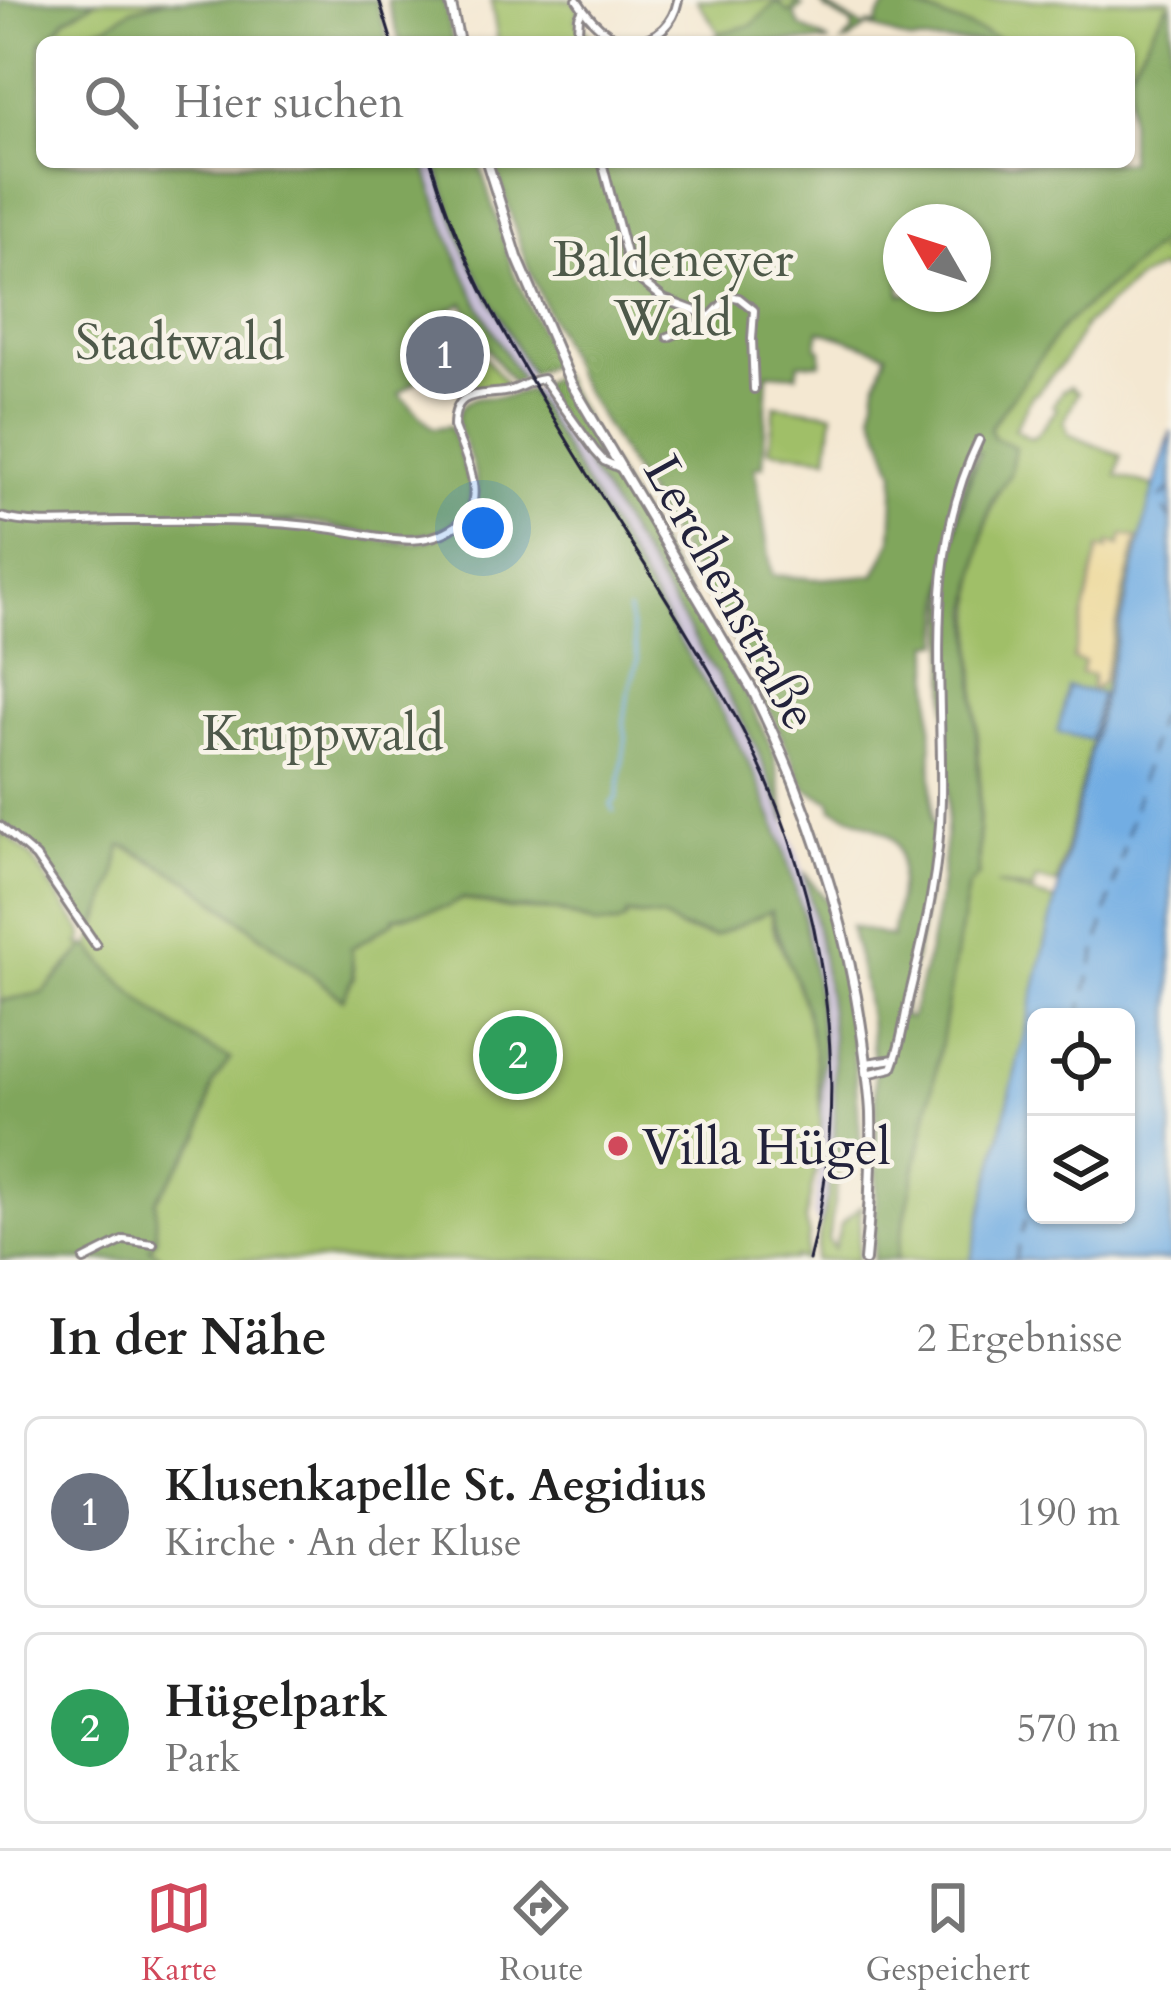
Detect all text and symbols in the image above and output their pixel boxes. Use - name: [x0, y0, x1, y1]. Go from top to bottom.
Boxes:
- search box: [36, 36, 1135, 168]
- icon: search: [78, 69, 144, 135]
- text: Hier suchen: [174, 72, 404, 133]
- north arrow: [883, 204, 991, 312]
- park label: Baldeneyer Wald: [553, 225, 794, 354]
- park label: Stadtwald: [75, 308, 285, 378]
- pin: 1: [406, 310, 484, 400]
- street label: Lerchenstraße: [626, 443, 834, 743]
- your location: [453, 498, 513, 558]
- park label: Kruppwald: [202, 699, 444, 769]
- map controls: [1027, 1008, 1135, 1224]
- button: locate: [1027, 1008, 1135, 1116]
- pin: 2: [479, 1010, 557, 1100]
- place label: Villa Hügel: [642, 1113, 891, 1183]
- button: layers: [1027, 1116, 1135, 1224]
- marker: Villa Hügel: [605, 1133, 631, 1159]
- text: In der Nähe: [48, 1303, 327, 1373]
- text: 2 Ergebnisse: [917, 1312, 1123, 1365]
- text: Klusenkapelle St. Aegidius: [165, 1455, 707, 1516]
- text: 1: [80, 1486, 100, 1539]
- text: 190 m: [1017, 1486, 1120, 1539]
- text: Kirche · An der Kluse: [165, 1516, 522, 1569]
- text: Hügelpark: [165, 1671, 387, 1732]
- text: 2: [80, 1702, 100, 1755]
- text: 570 m: [1017, 1702, 1120, 1755]
- text: Park: [165, 1732, 240, 1785]
- tab: Karte: [141, 1875, 217, 1992]
- tab: Route: [499, 1875, 583, 1992]
- tab: Gespeichert: [865, 1875, 1030, 1992]

